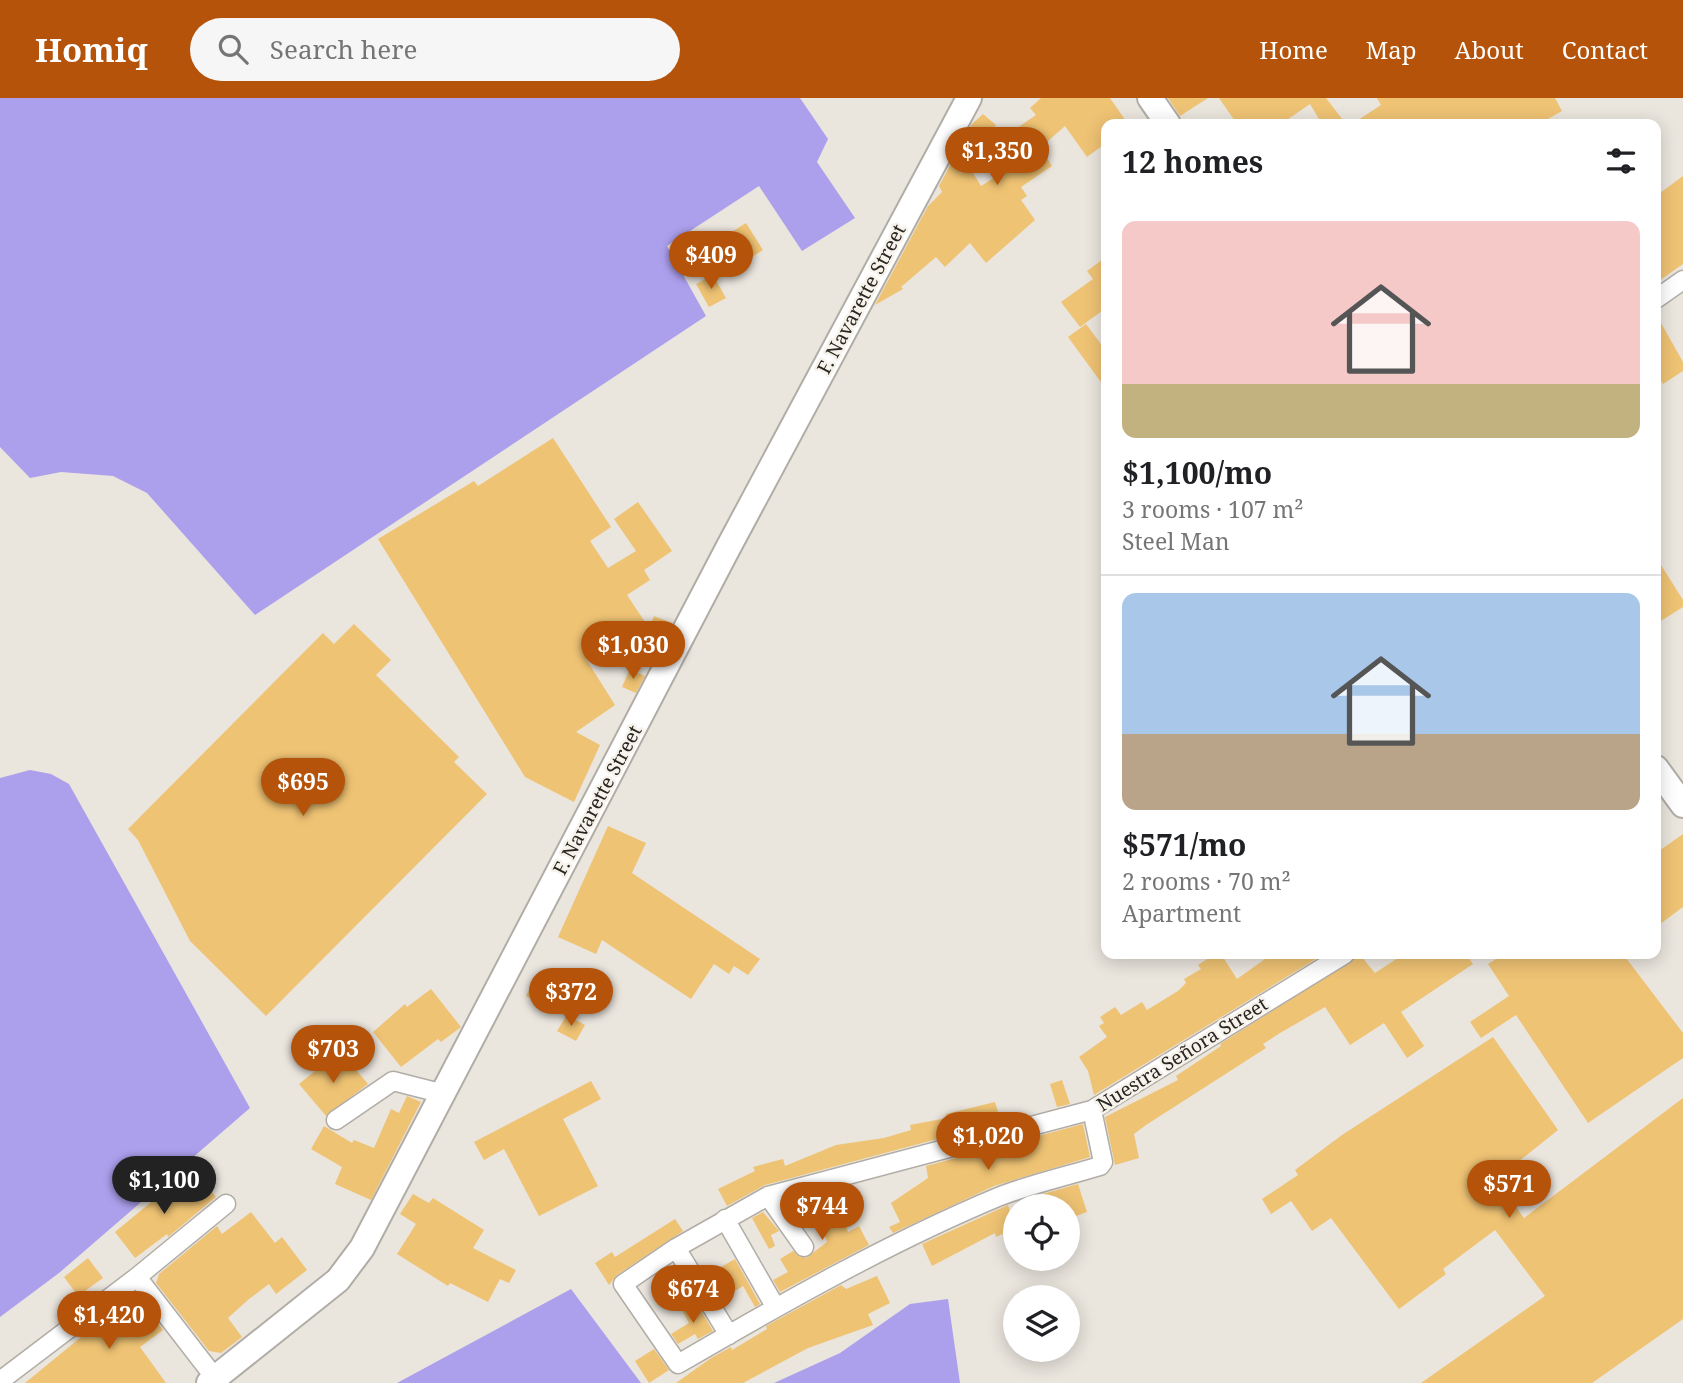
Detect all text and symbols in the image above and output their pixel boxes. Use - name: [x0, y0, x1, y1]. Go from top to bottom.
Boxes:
- search box: [190, 18, 680, 81]
- text: Homiq: [35, 27, 148, 72]
- icon: search: [214, 30, 252, 68]
- text: Search here: [270, 31, 417, 67]
- text: Home: [1259, 33, 1328, 66]
- text: Map: [1366, 33, 1417, 66]
- text: About: [1455, 33, 1524, 66]
- text: Contact: [1562, 33, 1648, 66]
- pin: $1,350: [940, 127, 1054, 187]
- text: $1,350: [961, 134, 1033, 166]
- text: 12 homes: [1122, 141, 1263, 182]
- icon: filters: [1602, 142, 1640, 180]
- street label: F. Navarette Street: [811, 219, 912, 378]
- pin: $409: [670, 232, 752, 291]
- text: $409: [685, 238, 737, 270]
- icon: home: [1318, 266, 1444, 392]
- text: $1,100/mo: [1122, 452, 1272, 493]
- text: 3 rooms · 107 m²: [1122, 493, 1304, 525]
- text: Steel Man: [1122, 525, 1230, 557]
- pin: $1,030: [576, 622, 690, 681]
- text: $1,030: [597, 628, 669, 660]
- icon: home: [1318, 638, 1444, 764]
- street label: F. Navarette Street: [547, 720, 648, 879]
- pin: $695: [262, 758, 344, 818]
- text: $695: [277, 765, 329, 797]
- text: $571/mo: [1122, 824, 1246, 865]
- text: 2 rooms · 70 m²: [1122, 865, 1291, 897]
- text: Apartment: [1122, 897, 1241, 929]
- pin: $372: [530, 968, 612, 1028]
- text: $372: [545, 975, 597, 1007]
- street label: Nuestra Señora Street: [1092, 991, 1273, 1117]
- pin: $703: [292, 1026, 374, 1085]
- text: $703: [307, 1032, 359, 1064]
- pin: $1,020: [931, 1112, 1045, 1172]
- text: $1,020: [952, 1119, 1024, 1151]
- pin: $1,100: [107, 1156, 221, 1216]
- pin: $571: [1468, 1160, 1550, 1220]
- text: $1,100: [128, 1163, 200, 1195]
- text: $571: [1483, 1167, 1535, 1199]
- pin: $744: [781, 1182, 863, 1242]
- text: $744: [796, 1189, 848, 1221]
- map controls: [1003, 1194, 1080, 1362]
- button: locate: [1003, 1194, 1080, 1271]
- pin: $674: [652, 1266, 734, 1325]
- text: $674: [667, 1272, 719, 1304]
- button: layers: [1003, 1285, 1080, 1362]
- pin: $1,420: [52, 1292, 166, 1351]
- text: $1,420: [73, 1298, 145, 1330]

